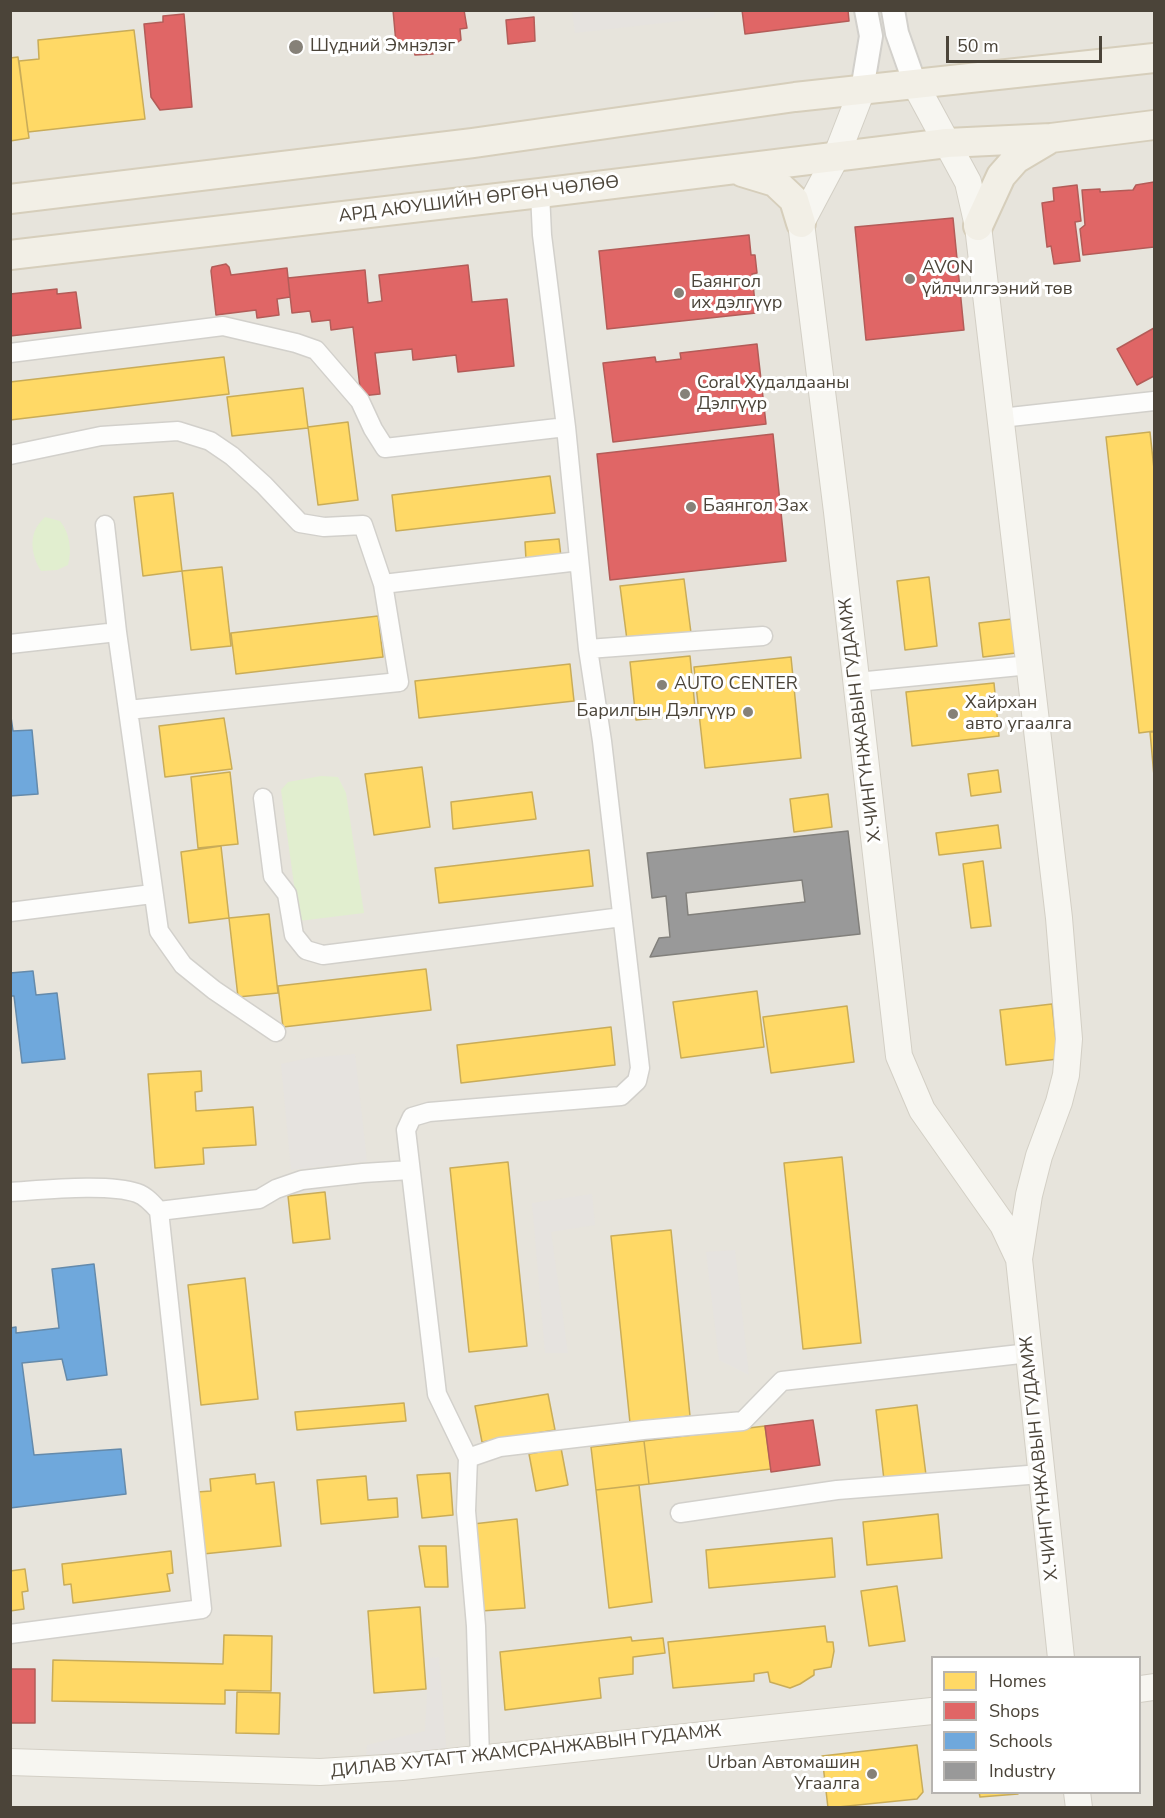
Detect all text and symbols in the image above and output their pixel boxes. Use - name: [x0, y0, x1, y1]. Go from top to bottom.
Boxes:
- scale bar: [949, 24, 1105, 62]
- text: 50 m: [957, 34, 999, 58]
- place label: Шүдний Эмнэлэг: [310, 36, 455, 58]
- marker: Шүдний Эмнэлэг: [287, 38, 305, 56]
- street label: АРД АЮУШИЙН ӨРГӨН ЧӨЛӨӨ: [337, 172, 621, 228]
- place label: AVON үйлчилгээний төв: [922, 258, 1073, 300]
- place label: Баянгол их дэлгүүр: [691, 272, 783, 314]
- marker: AVON үйлчилгээний төв: [903, 272, 917, 286]
- marker: Баянгол их дэлгүүр: [672, 286, 686, 300]
- place label: Coral Худалдааны Дэлгүүр: [697, 373, 849, 416]
- marker: Coral Худалдааны Дэлгүүр: [678, 387, 692, 401]
- place label: Баянгол Зах: [703, 496, 808, 518]
- marker: Баянгол Зах: [684, 500, 698, 514]
- street label: Х.ЧИНГҮНЖАВЫН ГУДАМЖ: [835, 597, 887, 843]
- place label: AUTO CENTER: [674, 674, 798, 696]
- marker: AUTO CENTER: [655, 678, 669, 692]
- place label: Хайрхан авто угаалга: [965, 693, 1072, 736]
- place label: Барилгын Дэлгүүр: [577, 701, 736, 723]
- marker: Барилгын Дэлгүүр: [741, 705, 755, 719]
- marker: Хайрхан авто угаалга: [946, 707, 960, 721]
- street label: Х.ЧИНГҮНЖАВЫН ГУДАМЖ: [1016, 1335, 1064, 1581]
- legend: [931, 1656, 1141, 1794]
- text: Homes: [989, 1669, 1046, 1693]
- text: Shops: [989, 1699, 1039, 1723]
- street label: ДИЛАВ ХУТАГТ ЖАМСРАНЖАВЫН ГУДАМЖ: [330, 1721, 722, 1783]
- text: Schools: [989, 1729, 1053, 1753]
- place label: Urban Автомашин Угаалга: [707, 1753, 860, 1796]
- text: Industry: [989, 1759, 1056, 1783]
- marker: Urban Автомашин Угаалга: [865, 1767, 879, 1781]

